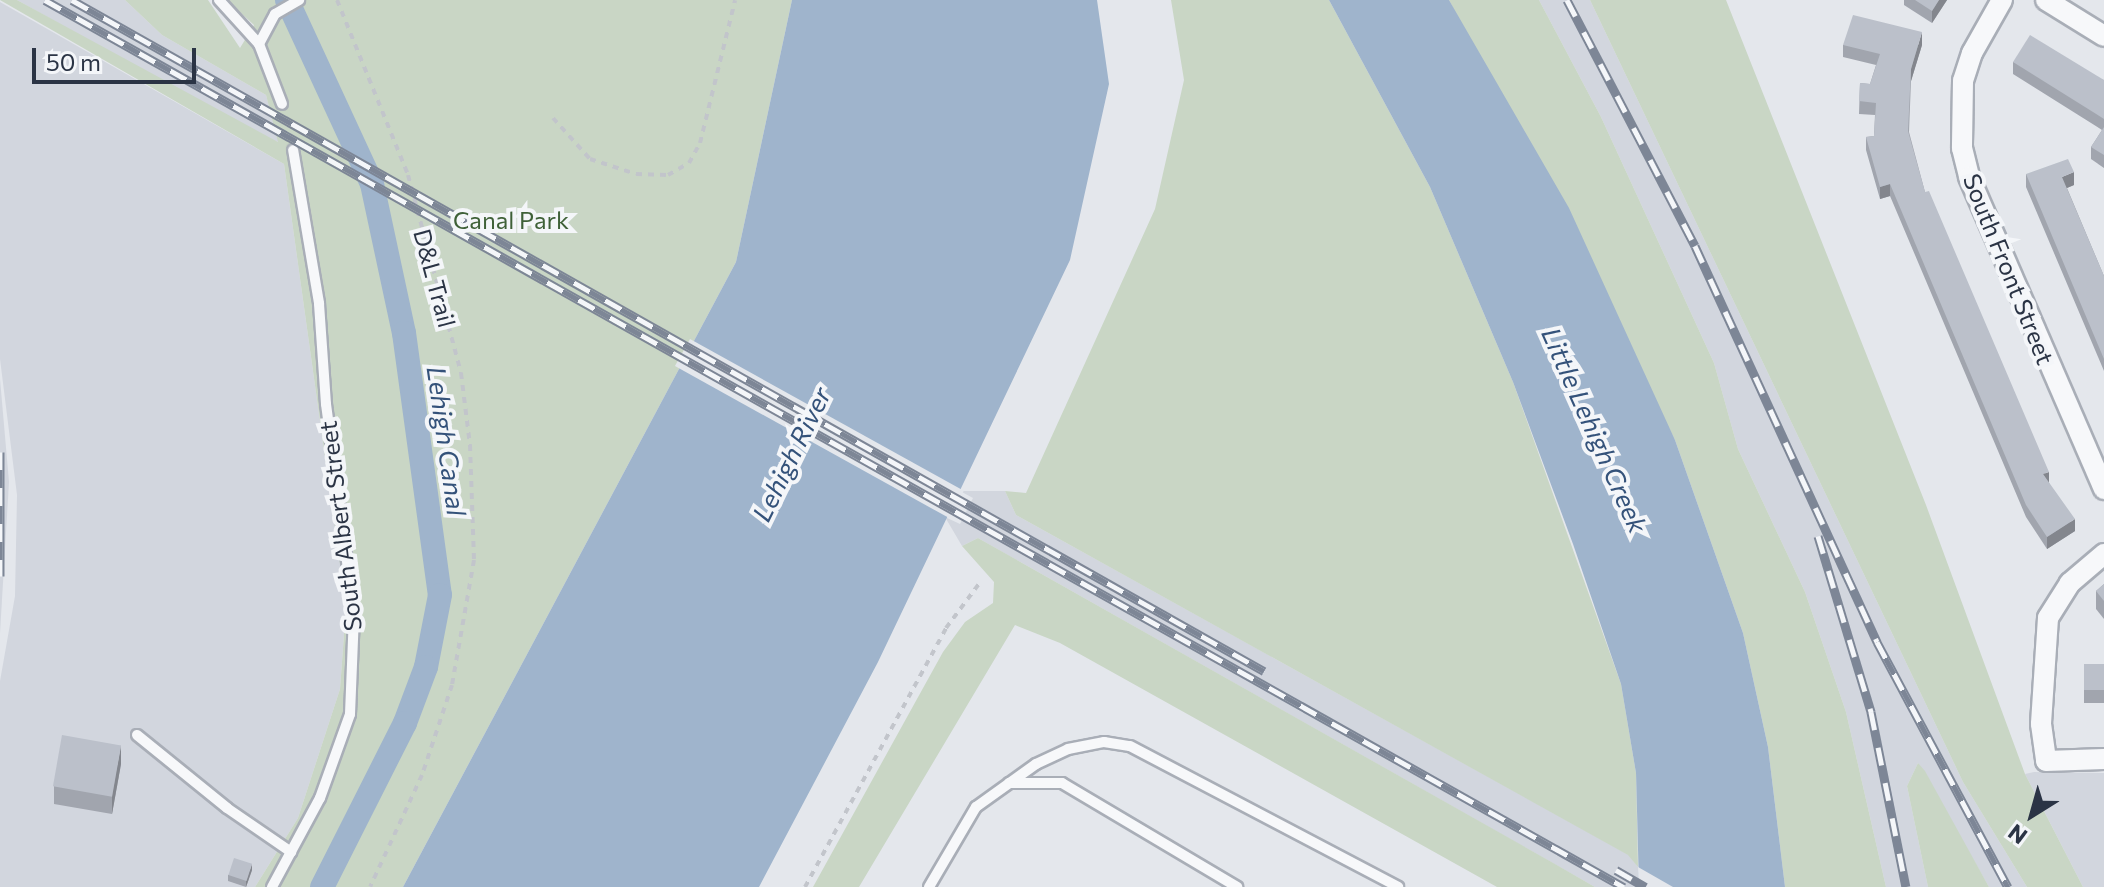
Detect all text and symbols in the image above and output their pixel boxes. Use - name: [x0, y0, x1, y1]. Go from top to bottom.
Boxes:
- scale bar: [36, 32, 200, 82]
- text: 50 m: [46, 47, 101, 76]
- street label: South Front Street: [1958, 170, 2060, 368]
- park label: Canal Park: [453, 206, 569, 234]
- street label: D&L Trail: [408, 226, 462, 330]
- water label: Little Lehigh Creek: [1536, 322, 1654, 538]
- water label: Lehigh Canal: [421, 364, 473, 518]
- water label: Lehigh River: [745, 382, 837, 526]
- street label: South Albert Street: [313, 419, 367, 633]
- north arrow: [1992, 775, 2072, 855]
- text: N: [2003, 819, 2032, 850]

